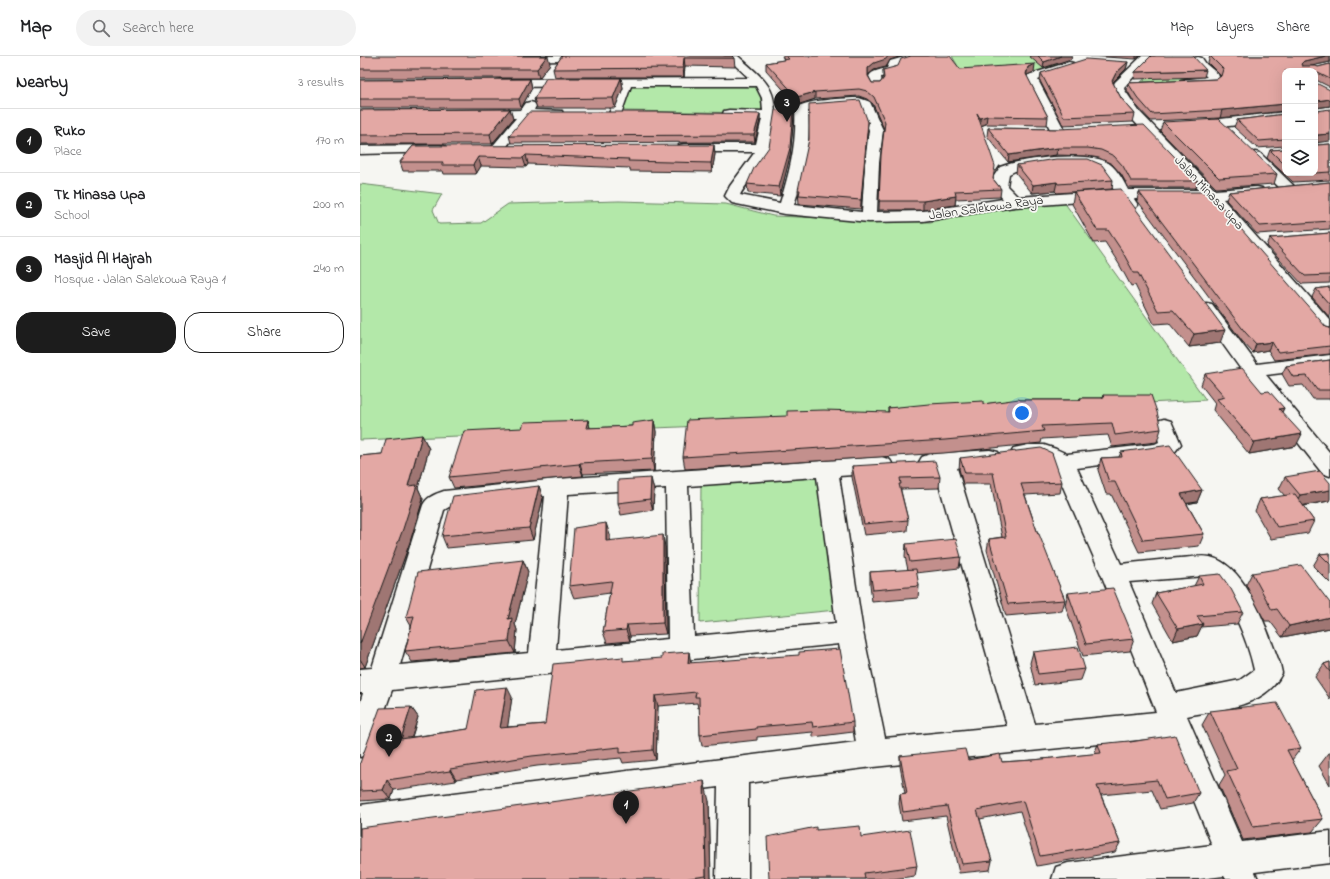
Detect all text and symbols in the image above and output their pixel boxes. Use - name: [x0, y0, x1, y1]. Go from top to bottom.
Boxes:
- search box: [76, 10, 356, 46]
- text: Map: [20, 14, 52, 41]
- icon: search: [90, 17, 112, 39]
- text: Search here: [122, 17, 194, 39]
- text: Map: [1170, 17, 1194, 38]
- text: Layers: [1216, 17, 1254, 38]
- text: Share: [1276, 17, 1310, 38]
- map controls: [1282, 68, 1318, 176]
- button: +: [1282, 68, 1318, 104]
- text: Nearby: [16, 70, 68, 95]
- text: 3 results: [298, 73, 344, 92]
- pin: 3: [774, 89, 800, 122]
- button: −: [1282, 104, 1318, 140]
- text: Ruko: [54, 120, 85, 142]
- text: 1: [27, 131, 31, 150]
- text: 170 m: [316, 131, 344, 150]
- button: layers: [1282, 140, 1318, 176]
- text: Place: [54, 142, 82, 161]
- street label: Jalan Minasa Upa: [1170, 152, 1248, 234]
- text: Tk Minasa Upa: [54, 184, 145, 206]
- street label: Jalan Salekowa Raya: [928, 191, 1045, 226]
- text: 2: [26, 195, 32, 214]
- text: 200 m: [313, 195, 344, 214]
- text: School: [54, 206, 90, 225]
- text: Masjid Al Hajrah: [54, 248, 152, 270]
- text: 3: [26, 259, 32, 278]
- text: 240 m: [313, 259, 344, 278]
- text: Mosque · Jalan Salekowa Raya 1: [54, 270, 226, 289]
- button: Save: [16, 312, 176, 353]
- button: Share: [184, 312, 344, 353]
- your location: [1012, 403, 1032, 423]
- pin: 2: [376, 724, 402, 757]
- pin: 1: [613, 791, 639, 824]

